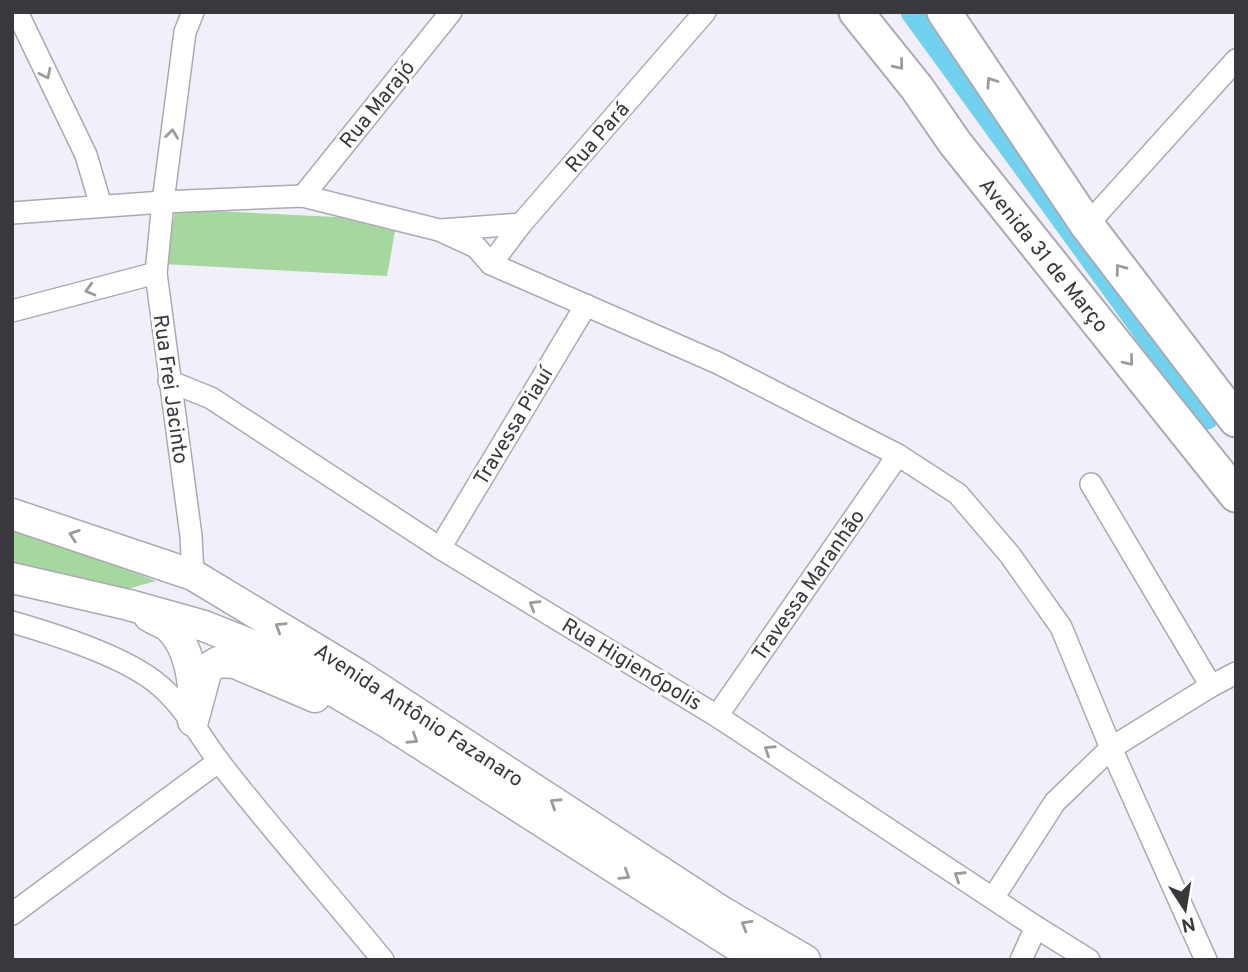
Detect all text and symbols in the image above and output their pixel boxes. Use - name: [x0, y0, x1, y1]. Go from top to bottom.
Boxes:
- street label: Rua Marajó: [334, 55, 422, 154]
- one-way arrow: [890, 58, 903, 70]
- one-way arrow: [38, 67, 52, 79]
- one-way arrow: [986, 77, 999, 90]
- street label: Rua Pará: [560, 97, 636, 179]
- one-way arrow: [164, 128, 179, 140]
- street label: Avenida 31 de Março: [972, 173, 1114, 339]
- one-way arrow: [1115, 264, 1128, 277]
- one-way arrow: [84, 282, 96, 297]
- street label: Rua Frei Jacinto: [146, 313, 193, 466]
- one-way arrow: [1120, 353, 1133, 365]
- street label: Travessa Piauí: [468, 361, 561, 491]
- street label: Travessa Maranhão: [747, 505, 872, 667]
- one-way arrow: [68, 529, 80, 543]
- one-way arrow: [529, 600, 542, 613]
- street label: Rua Higienópolis: [556, 613, 706, 718]
- one-way arrow: [275, 623, 288, 636]
- street label: Avenida Antônio Fazanaro: [308, 638, 528, 794]
- one-way arrow: [405, 731, 418, 743]
- one-way arrow: [764, 746, 777, 759]
- one-way arrow: [549, 798, 562, 811]
- one-way arrow: [617, 867, 630, 880]
- one-way arrow: [954, 871, 967, 884]
- north arrow: [1150, 874, 1220, 944]
- text: N: [1179, 911, 1197, 937]
- one-way arrow: [741, 921, 754, 934]

